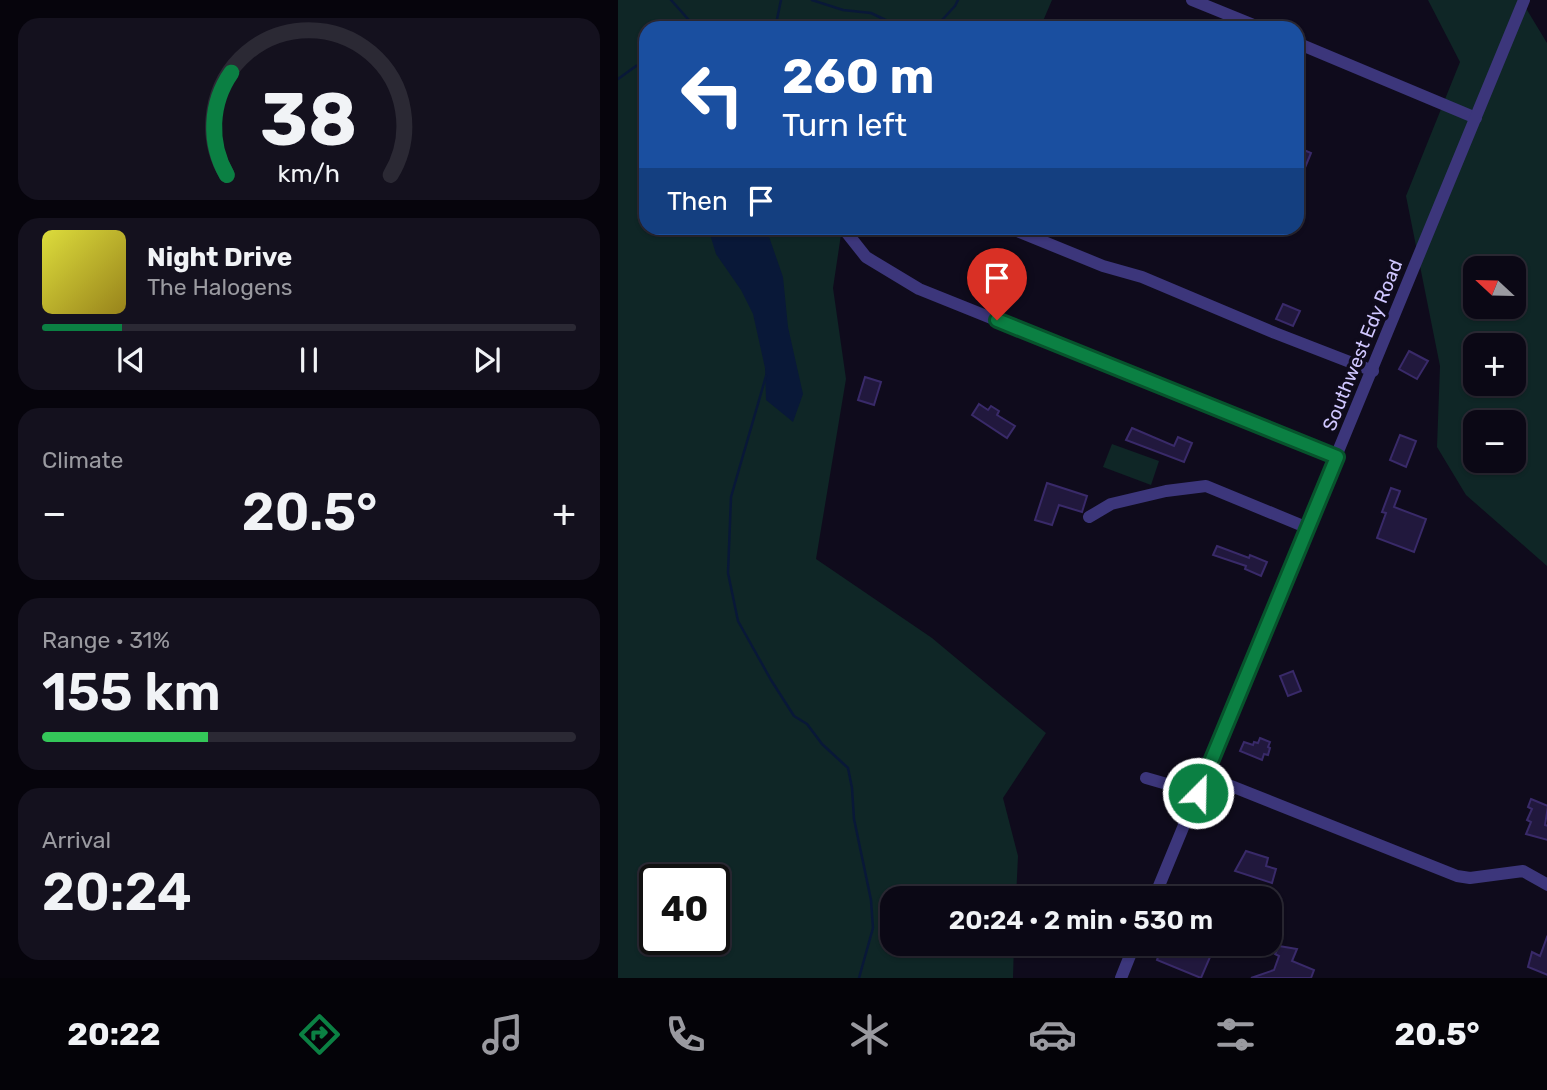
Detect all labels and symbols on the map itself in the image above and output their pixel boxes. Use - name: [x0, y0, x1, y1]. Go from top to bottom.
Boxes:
- pin: [967, 248, 1027, 320]
- street label: Southwest Edy Road: [1318, 256, 1407, 434]
- north arrow: [1463, 256, 1526, 318]
- position arrow: [1161, 756, 1235, 830]
- speed limit sign: 40: [639, 864, 730, 955]

